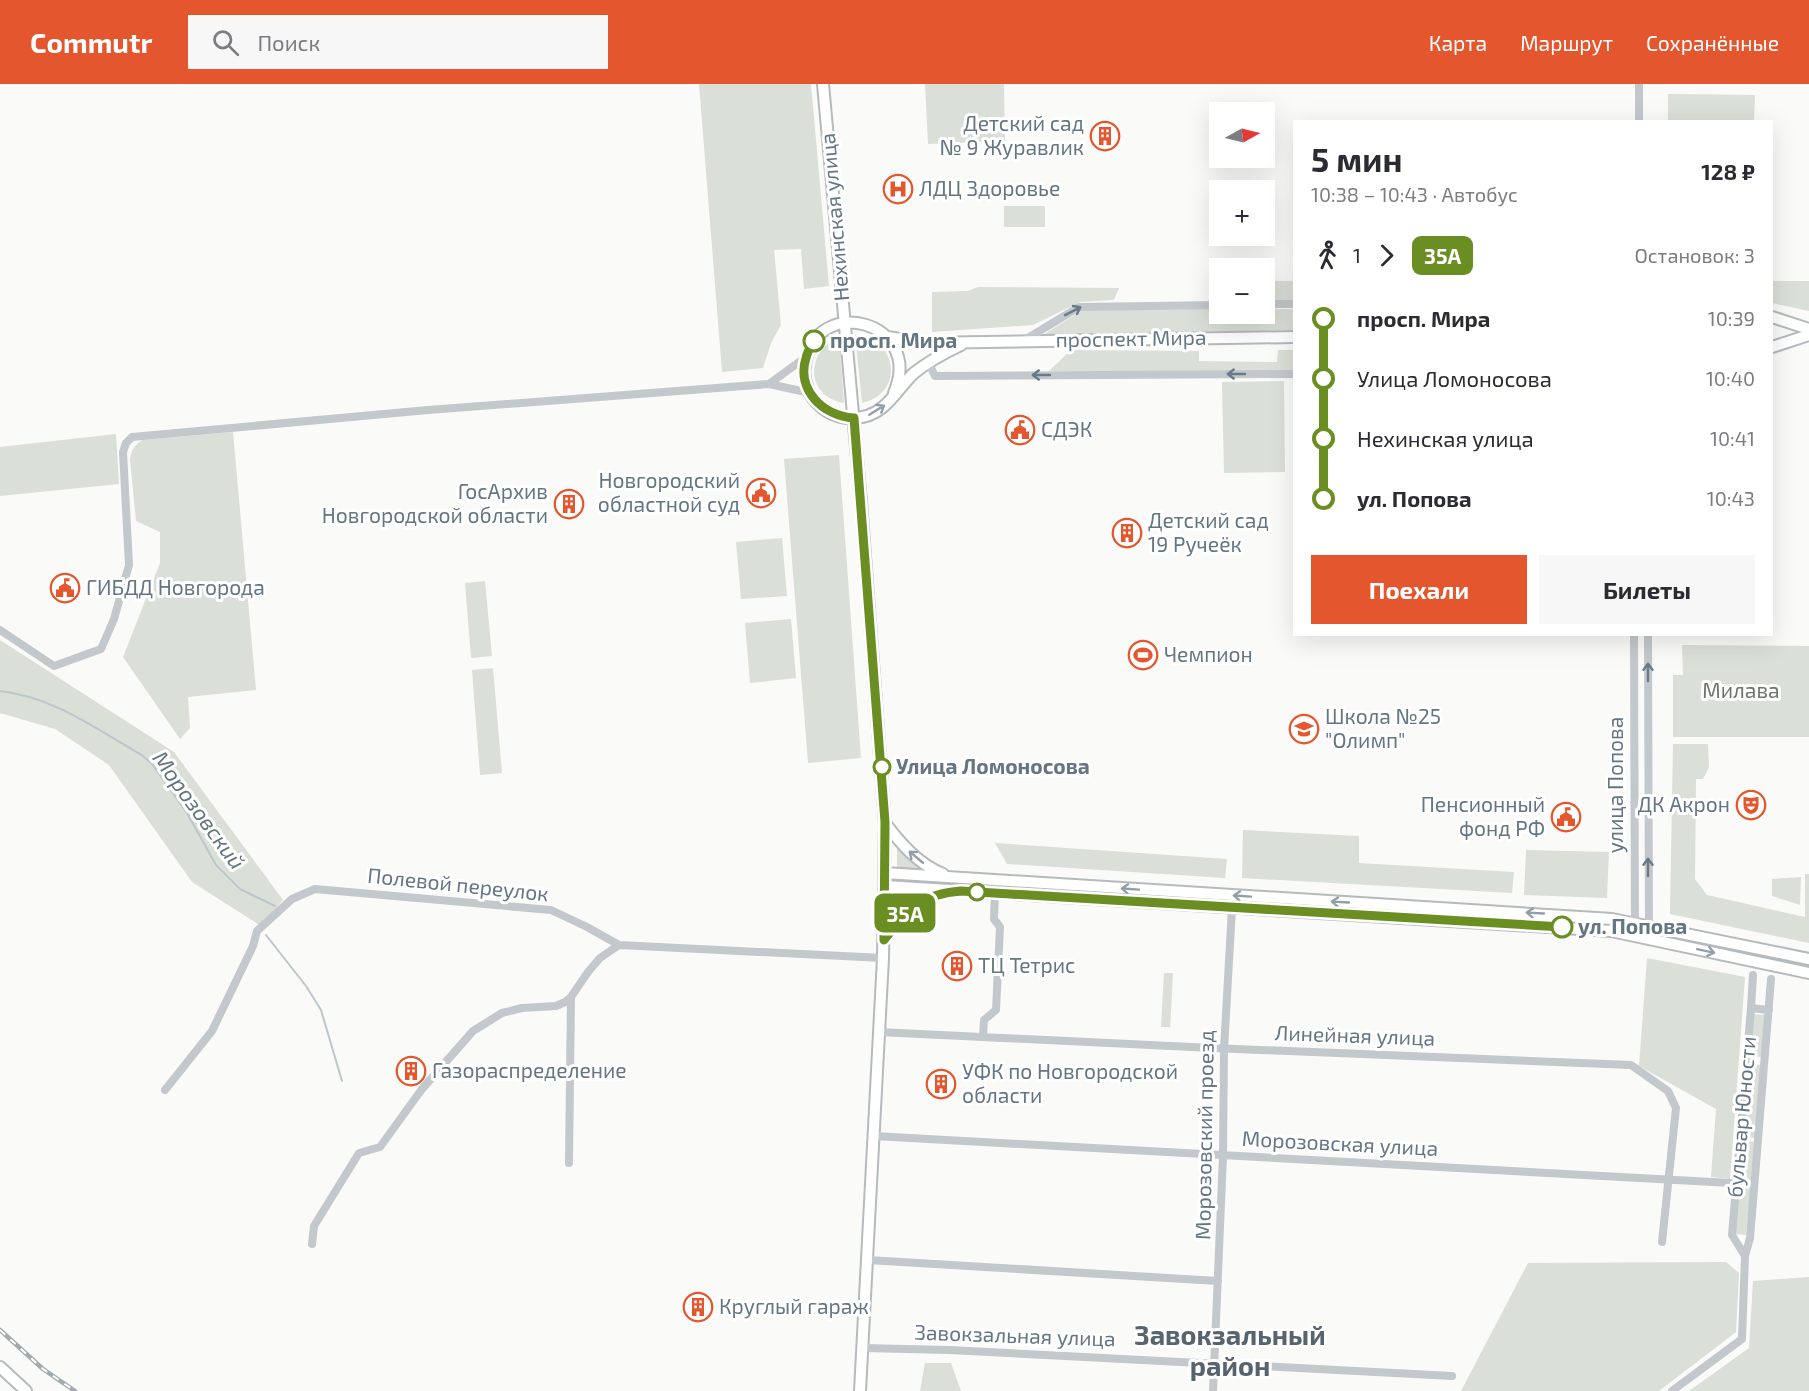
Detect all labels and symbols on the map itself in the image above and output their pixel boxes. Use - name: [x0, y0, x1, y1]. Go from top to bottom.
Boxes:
- north arrow: [1209, 102, 1275, 168]
- place label: Детский сад № 9 Журавлик: [939, 110, 1084, 160]
- building icon: Детский сад № 9 Журавлик: [1089, 120, 1121, 152]
- street label: Нехинская улица: [814, 132, 854, 302]
- hospital icon: ЛДЦ Здоровье: [882, 173, 914, 205]
- place label: ЛДЦ Здоровье: [919, 175, 1060, 200]
- one-way arrow: [1064, 305, 1082, 317]
- street label: проспект Мира: [1055, 324, 1207, 351]
- place label: просп. Мира: [830, 327, 957, 352]
- marker: просп. Мира: [803, 330, 825, 352]
- one-way arrow: [1227, 368, 1247, 380]
- one-way arrow: [1032, 369, 1052, 381]
- one-way arrow: [868, 403, 885, 416]
- public building icon: СДЭК: [1004, 414, 1036, 446]
- place label: СДЭК: [1041, 416, 1092, 441]
- place label: Новгородский областной суд: [598, 467, 740, 517]
- public building icon: Новгородский областной суд: [745, 477, 777, 509]
- place label: ГосАрхив Новгородской области: [322, 478, 548, 527]
- building icon: ГосАрхив Новгородской области: [553, 488, 585, 520]
- place label: Детский сад 19 Ручеёк: [1148, 507, 1269, 557]
- building icon: Детский сад 19 Ручеёк: [1111, 517, 1143, 549]
- public building icon: ГИБДД Новгорода: [49, 572, 81, 604]
- place label: ГИБДД Новгорода: [86, 574, 265, 599]
- sports icon: Чемпион: [1127, 639, 1159, 671]
- place label: Чемпион: [1164, 641, 1253, 666]
- one-way arrow: [1642, 662, 1654, 682]
- park label: Милава: [1702, 677, 1780, 702]
- place label: Школа №25 "Олимп": [1325, 703, 1441, 752]
- school or university icon: Школа №25 "Олимп": [1288, 713, 1320, 745]
- street label: улица Попова: [1602, 717, 1628, 853]
- water label: Морозовский: [148, 745, 251, 874]
- place label: Улица Ломоносова: [896, 753, 1090, 778]
- marker: Улица Ломоносова: [873, 758, 891, 776]
- theatre icon: ДК Акрон: [1735, 789, 1767, 821]
- place label: Пенсионный фонд РФ: [1421, 791, 1545, 840]
- place label: ДК Акрон: [1637, 791, 1730, 816]
- public building icon: Пенсионный фонд РФ: [1550, 801, 1582, 833]
- one-way arrow: [908, 851, 924, 864]
- one-way arrow: [1642, 857, 1654, 877]
- street label: Полевой переулок: [366, 862, 550, 906]
- unlabelled marker: [968, 883, 986, 901]
- one-way arrow: [1121, 883, 1141, 894]
- one-way arrow: [1232, 890, 1252, 901]
- line badge: 35А: [870, 894, 940, 932]
- one-way arrow: [1331, 896, 1351, 907]
- one-way arrow: [1525, 907, 1545, 918]
- place label: ул. Попова: [1578, 913, 1687, 938]
- marker: ул. Попова: [1551, 916, 1573, 938]
- one-way arrow: [1696, 946, 1715, 957]
- building icon: ТЦ Тетрис: [941, 950, 973, 982]
- place label: ТЦ Тетрис: [978, 952, 1075, 977]
- street label: Линейная улица: [1274, 1019, 1436, 1051]
- street label: Морозовский проезд: [1189, 1030, 1218, 1240]
- street label: бульвар Юности: [1721, 1035, 1761, 1199]
- building icon: Газораспределение: [395, 1055, 427, 1087]
- place label: Газораспределение: [432, 1057, 627, 1082]
- place label: УФК по Новгородской области: [962, 1058, 1178, 1107]
- building icon: УФК по Новгородской области: [925, 1068, 957, 1100]
- street label: Морозовская улица: [1241, 1125, 1439, 1161]
- building icon: Круглый гараж: [682, 1291, 714, 1323]
- place label: Круглый гараж: [719, 1293, 869, 1319]
- street label: Завокзальная улица: [914, 1318, 1116, 1352]
- district label: Завокзальный район: [1134, 1318, 1326, 1381]

